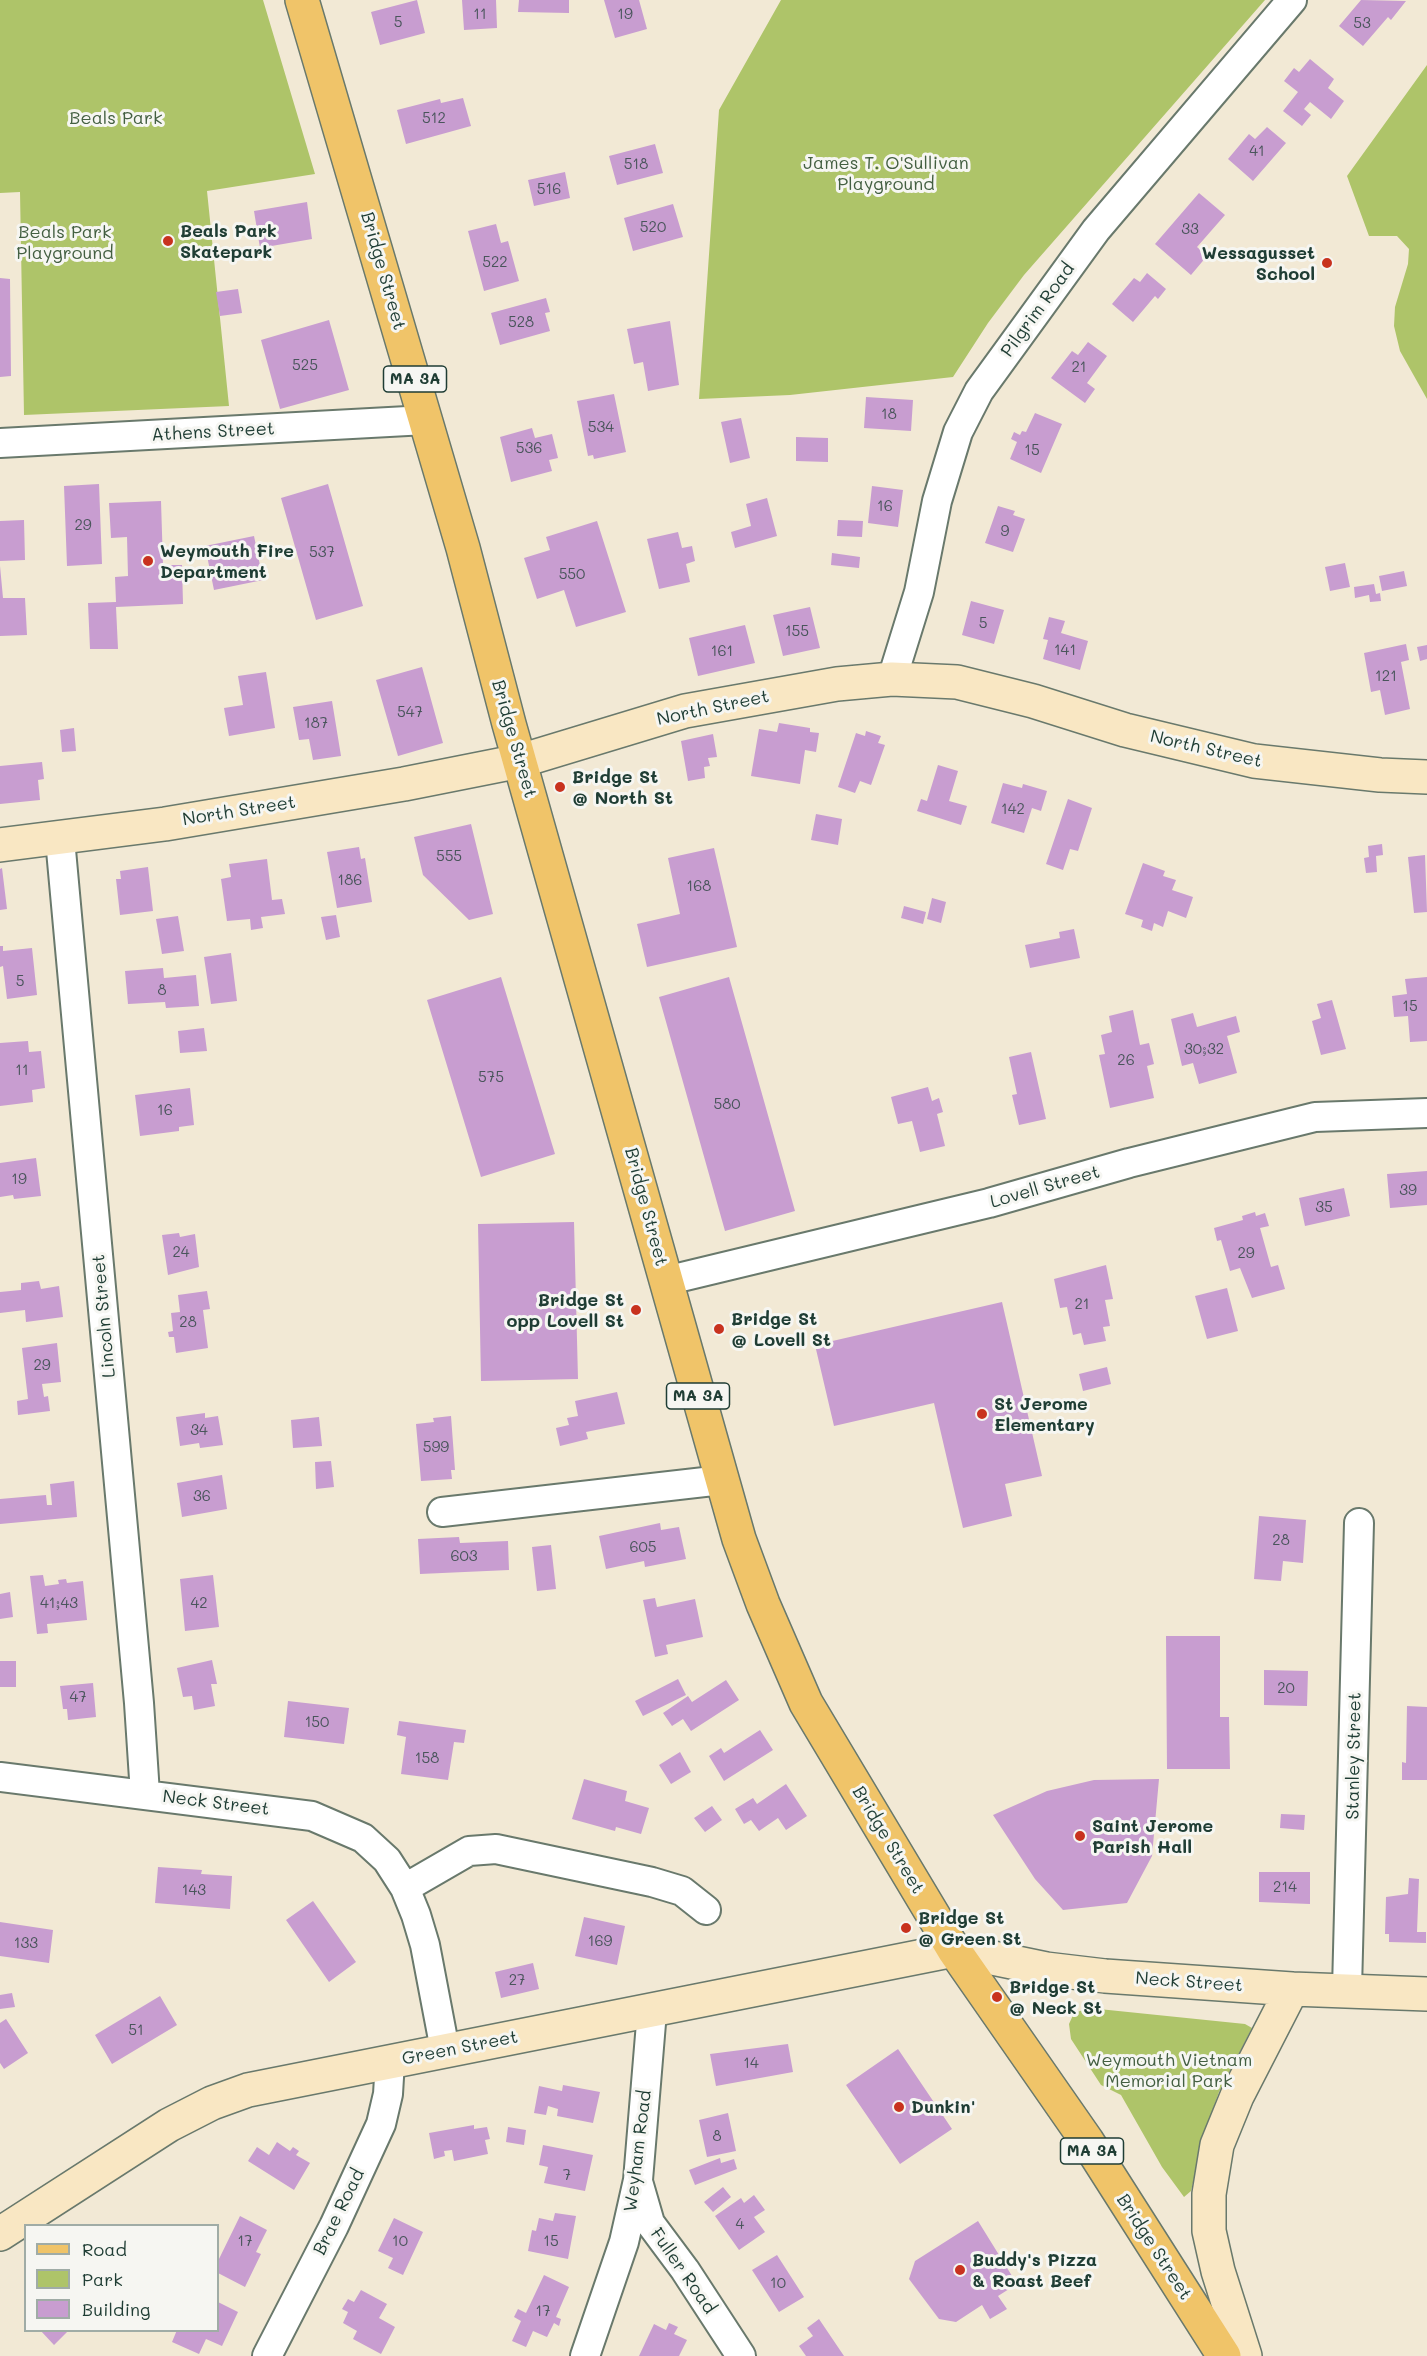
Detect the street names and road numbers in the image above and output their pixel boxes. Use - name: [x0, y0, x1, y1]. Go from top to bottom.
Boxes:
- street label: Bridge Street: [356, 209, 410, 333]
- street label: Pilgrim Road: [997, 259, 1079, 361]
- road number: MA 3A: [384, 366, 446, 392]
- street label: Athens Street: [151, 418, 275, 446]
- street label: Bridge Street: [487, 677, 541, 801]
- street label: North Street: [655, 686, 771, 730]
- street label: North Street: [1148, 726, 1264, 772]
- street label: North Street: [181, 791, 297, 831]
- street label: Bridge Street: [620, 1145, 672, 1269]
- street label: Lovell Street: [988, 1161, 1102, 1213]
- street label: Lincoln Street: [88, 1253, 120, 1379]
- road number: MA 3A: [666, 1383, 730, 1409]
- street label: Stanley Street: [1342, 1692, 1366, 1820]
- street label: Bridge Street: [847, 1782, 929, 1898]
- street label: Neck Street: [161, 1786, 271, 1820]
- street label: Neck Street: [1135, 1967, 1243, 1997]
- street label: Green Street: [400, 2026, 520, 2070]
- street label: Weyham Road: [620, 2089, 656, 2213]
- road number: MA 3A: [1060, 2138, 1124, 2164]
- street label: Brae Road: [309, 2165, 369, 2259]
- street label: Bridge Street: [1112, 2190, 1196, 2304]
- street label: Fuller Road: [646, 2224, 720, 2318]

